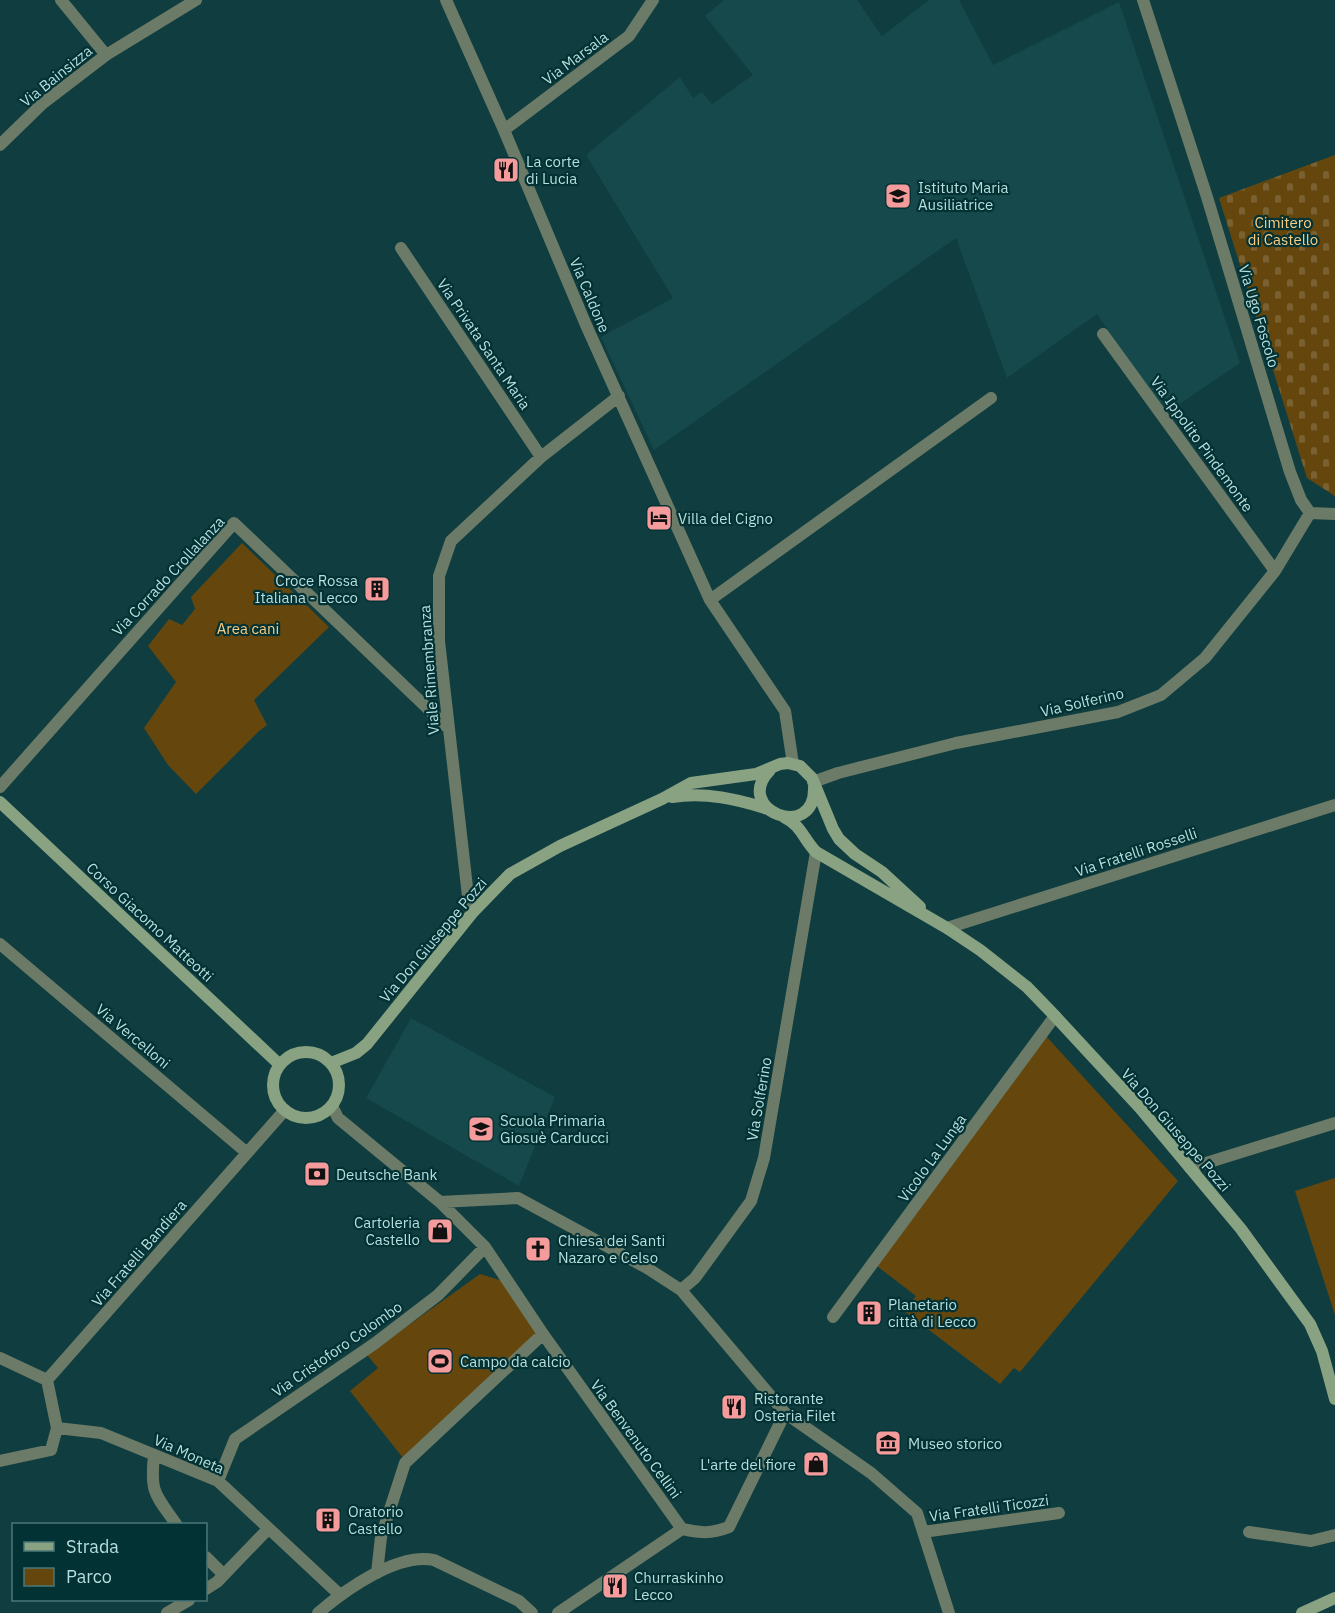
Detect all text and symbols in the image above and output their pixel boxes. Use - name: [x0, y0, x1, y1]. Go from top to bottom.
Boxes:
- street label: Via Marsala: [538, 27, 612, 89]
- street label: Via Bainsizza: [16, 41, 96, 111]
- place label: La corte di Lucia: [526, 152, 580, 188]
- restaurant icon: La corte di Lucia: [491, 155, 521, 185]
- place label: Istituto Maria Ausiliatrice: [918, 178, 1009, 214]
- school or university icon: Istituto Maria Ausiliatrice: [883, 181, 913, 211]
- park label: Cimitero di Castello: [1248, 213, 1318, 249]
- street label: Via Caldone: [566, 255, 614, 335]
- street label: Via Ugo Foscolo: [1234, 262, 1284, 370]
- street label: Via Privata Santa Maria: [433, 275, 535, 413]
- street label: Via Ippolito Pindemonte: [1146, 372, 1258, 516]
- hotel icon: Villa del Cigno: [644, 503, 674, 533]
- place label: Villa del Cigno: [678, 509, 773, 528]
- street label: Via Corrado Crollalanza: [108, 512, 228, 640]
- place label: Croce Rossa Italiana - Lecco: [254, 571, 358, 607]
- building icon: Croce Rossa Italiana - Lecco: [362, 574, 392, 604]
- street label: Viale Rimembranza: [415, 604, 443, 736]
- park label: Area cani: [217, 619, 279, 638]
- street label: Via Solferino: [1039, 683, 1125, 721]
- street label: Via Fratelli Rosselli: [1073, 823, 1199, 881]
- street label: Corso Giacomo Matteotti: [83, 858, 217, 986]
- street label: Via Don Giuseppe Pozzi: [375, 874, 491, 1006]
- street label: Via Vercelloni: [92, 999, 174, 1073]
- street label: Via Solferino: [742, 1056, 776, 1142]
- street label: Via Don Giuseppe Pozzi: [1117, 1064, 1235, 1196]
- street label: Vicolo La Lunga: [894, 1110, 970, 1206]
- place label: Scuola Primaria Giosuè Carducci: [500, 1111, 609, 1147]
- school or university icon: Scuola Primaria Giosuè Carducci: [466, 1114, 496, 1144]
- bank icon: Deutsche Bank: [302, 1159, 332, 1189]
- place label: Deutsche Bank: [336, 1165, 438, 1184]
- street label: Via Fratelli Bandiera: [87, 1196, 191, 1310]
- place label: Cartoleria Castello: [354, 1213, 420, 1249]
- shop icon: Cartoleria Castello: [425, 1216, 455, 1246]
- place label: Chiesa dei Santi Nazaro e Celso: [558, 1231, 665, 1267]
- church icon: Chiesa dei Santi Nazaro e Celso: [523, 1234, 553, 1264]
- place label: Planetario città di Lecco: [888, 1295, 976, 1331]
- street label: Via Cristoforo Colombo: [268, 1297, 406, 1401]
- building icon: Planetario città di Lecco: [854, 1298, 884, 1328]
- sports icon: Campo da calcio: [425, 1346, 455, 1376]
- place label: Campo da calcio: [460, 1352, 571, 1371]
- street label: Via Benvenuto Cellini: [587, 1376, 685, 1502]
- place label: Ristorante Osteria Filet: [754, 1389, 836, 1425]
- restaurant icon: Ristorante Osteria Filet: [719, 1392, 749, 1422]
- museum icon: Museo storico: [873, 1428, 903, 1458]
- street label: Via Moneta: [151, 1430, 227, 1478]
- place label: Museo storico: [908, 1434, 1002, 1453]
- shop icon: L'arte del fiore: [801, 1449, 831, 1479]
- place label: L'arte del fiore: [700, 1455, 796, 1474]
- street label: Via Fratelli Ticozzi: [928, 1490, 1050, 1526]
- place label: Oratorio Castello: [348, 1502, 403, 1538]
- building icon: Oratorio Castello: [313, 1505, 343, 1535]
- legend: [12, 1523, 207, 1601]
- text: Strada: [66, 1535, 119, 1558]
- text: Parco: [66, 1565, 112, 1588]
- place label: Churraskinho Lecco: [634, 1568, 724, 1604]
- restaurant icon: Churraskinho Lecco: [600, 1571, 630, 1601]

